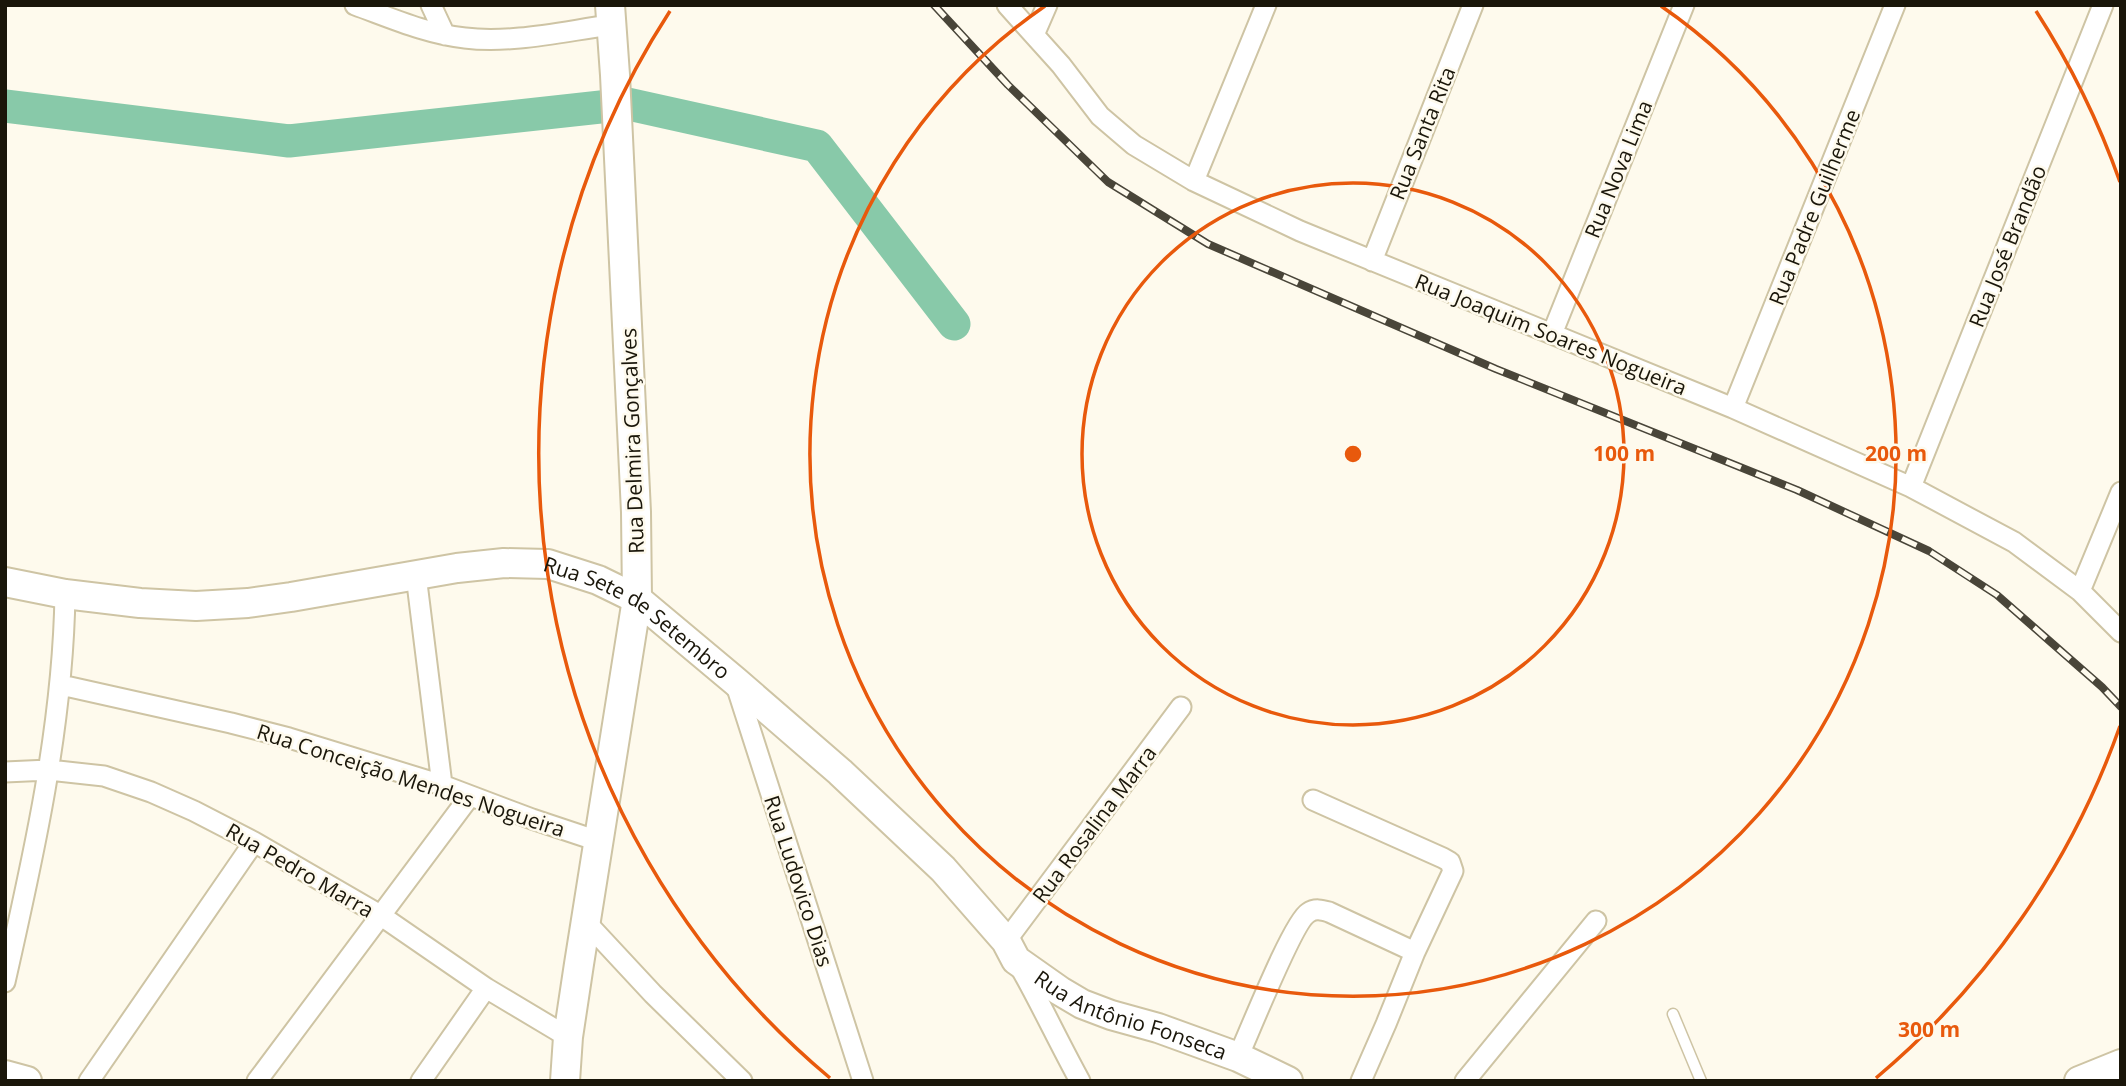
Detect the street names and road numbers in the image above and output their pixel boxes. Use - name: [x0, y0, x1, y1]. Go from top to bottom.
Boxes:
- street label: Rua Santa Rita: [1383, 62, 1461, 204]
- street label: Rua Nova Lima: [1578, 96, 1658, 242]
- street label: Rua Padre Guilherme: [1762, 105, 1866, 309]
- street label: Rua José Brandão: [1962, 161, 2052, 331]
- street label: Rua Joaquim Soares Nogueira: [1411, 267, 1691, 401]
- street label: Rua Delmira Gonçalves: [614, 328, 650, 554]
- street label: Rua Sete de Setembro: [540, 550, 736, 685]
- street label: Rua Conceição Mendes Nogueira: [253, 717, 569, 843]
- street label: Rua Rosalina Marra: [1026, 740, 1162, 908]
- street label: Rua Ludovico Dias: [758, 792, 840, 970]
- street label: Rua Pedro Marra: [221, 816, 379, 924]
- street label: Rua Antônio Fonseca: [1029, 963, 1231, 1066]

